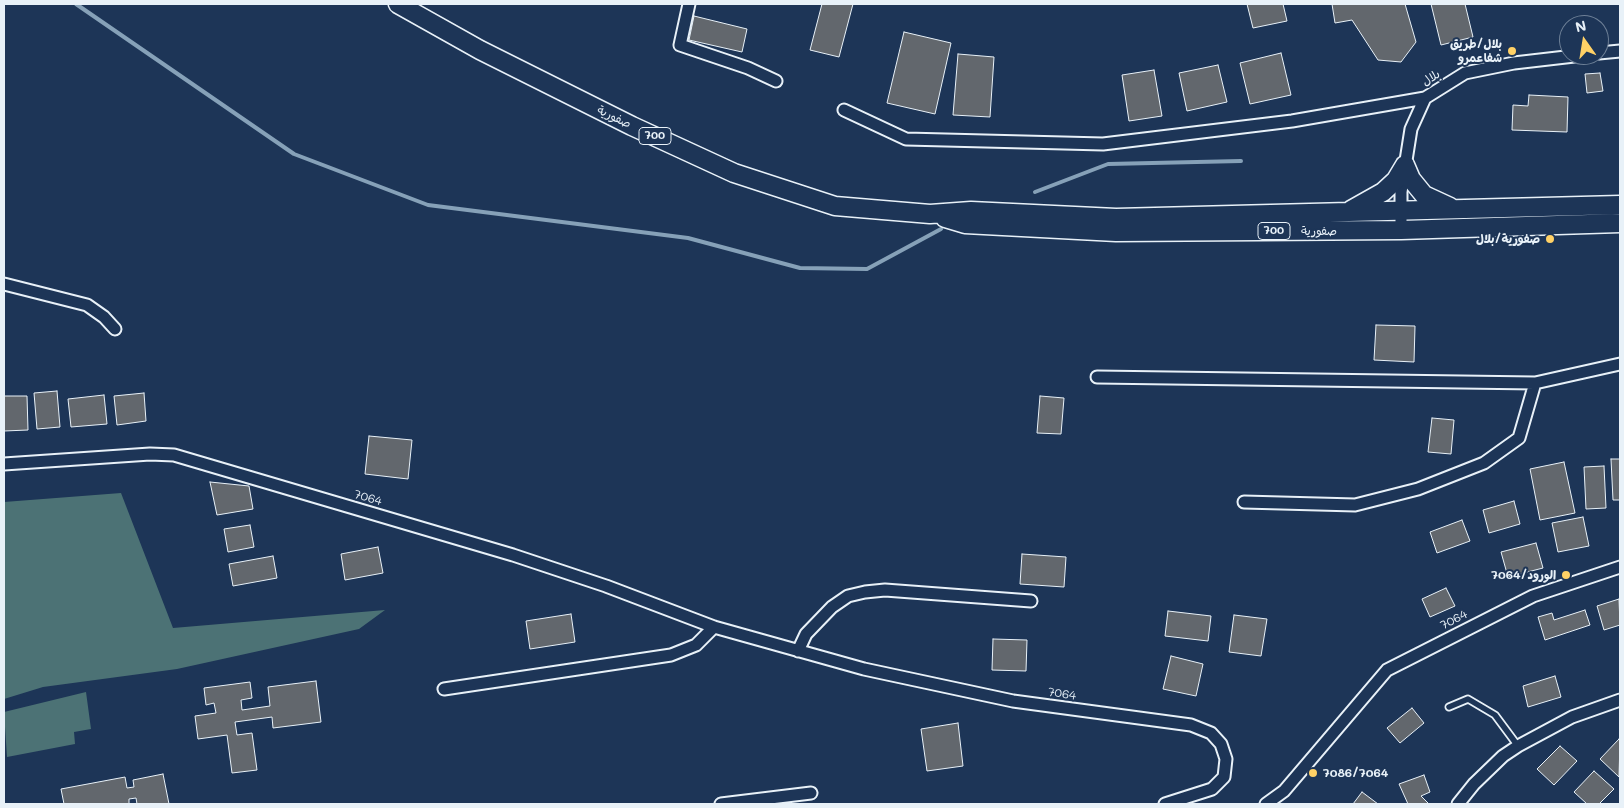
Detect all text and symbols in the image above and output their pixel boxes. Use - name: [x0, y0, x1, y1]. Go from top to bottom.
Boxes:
- north arrow: [1559, 15, 1609, 65]
- text: N: [1573, 15, 1588, 36]
- place label: بلال/طريق شفاعمرو: [1450, 37, 1502, 65]
- marker: بلال/طريق شفاعمرو: [1506, 45, 1518, 57]
- street label: بلال: [1419, 67, 1443, 89]
- street label: صفورية: [595, 103, 633, 131]
- road number: 700: [639, 128, 671, 144]
- road number: 700: [1258, 222, 1290, 240]
- street label: صفورية: [1301, 224, 1337, 238]
- place label: صفورية/بلال: [1476, 232, 1540, 246]
- marker: صفورية/بلال: [1544, 233, 1556, 245]
- street label: 7064: [352, 487, 384, 509]
- place label: الورود/7064: [1491, 568, 1556, 582]
- marker: الورود/7064: [1560, 569, 1572, 581]
- street label: 7064: [1438, 607, 1470, 633]
- street label: 7064: [1047, 685, 1077, 703]
- place label: 7086/7064: [1323, 766, 1388, 780]
- marker: 7086/7064: [1307, 767, 1319, 779]

